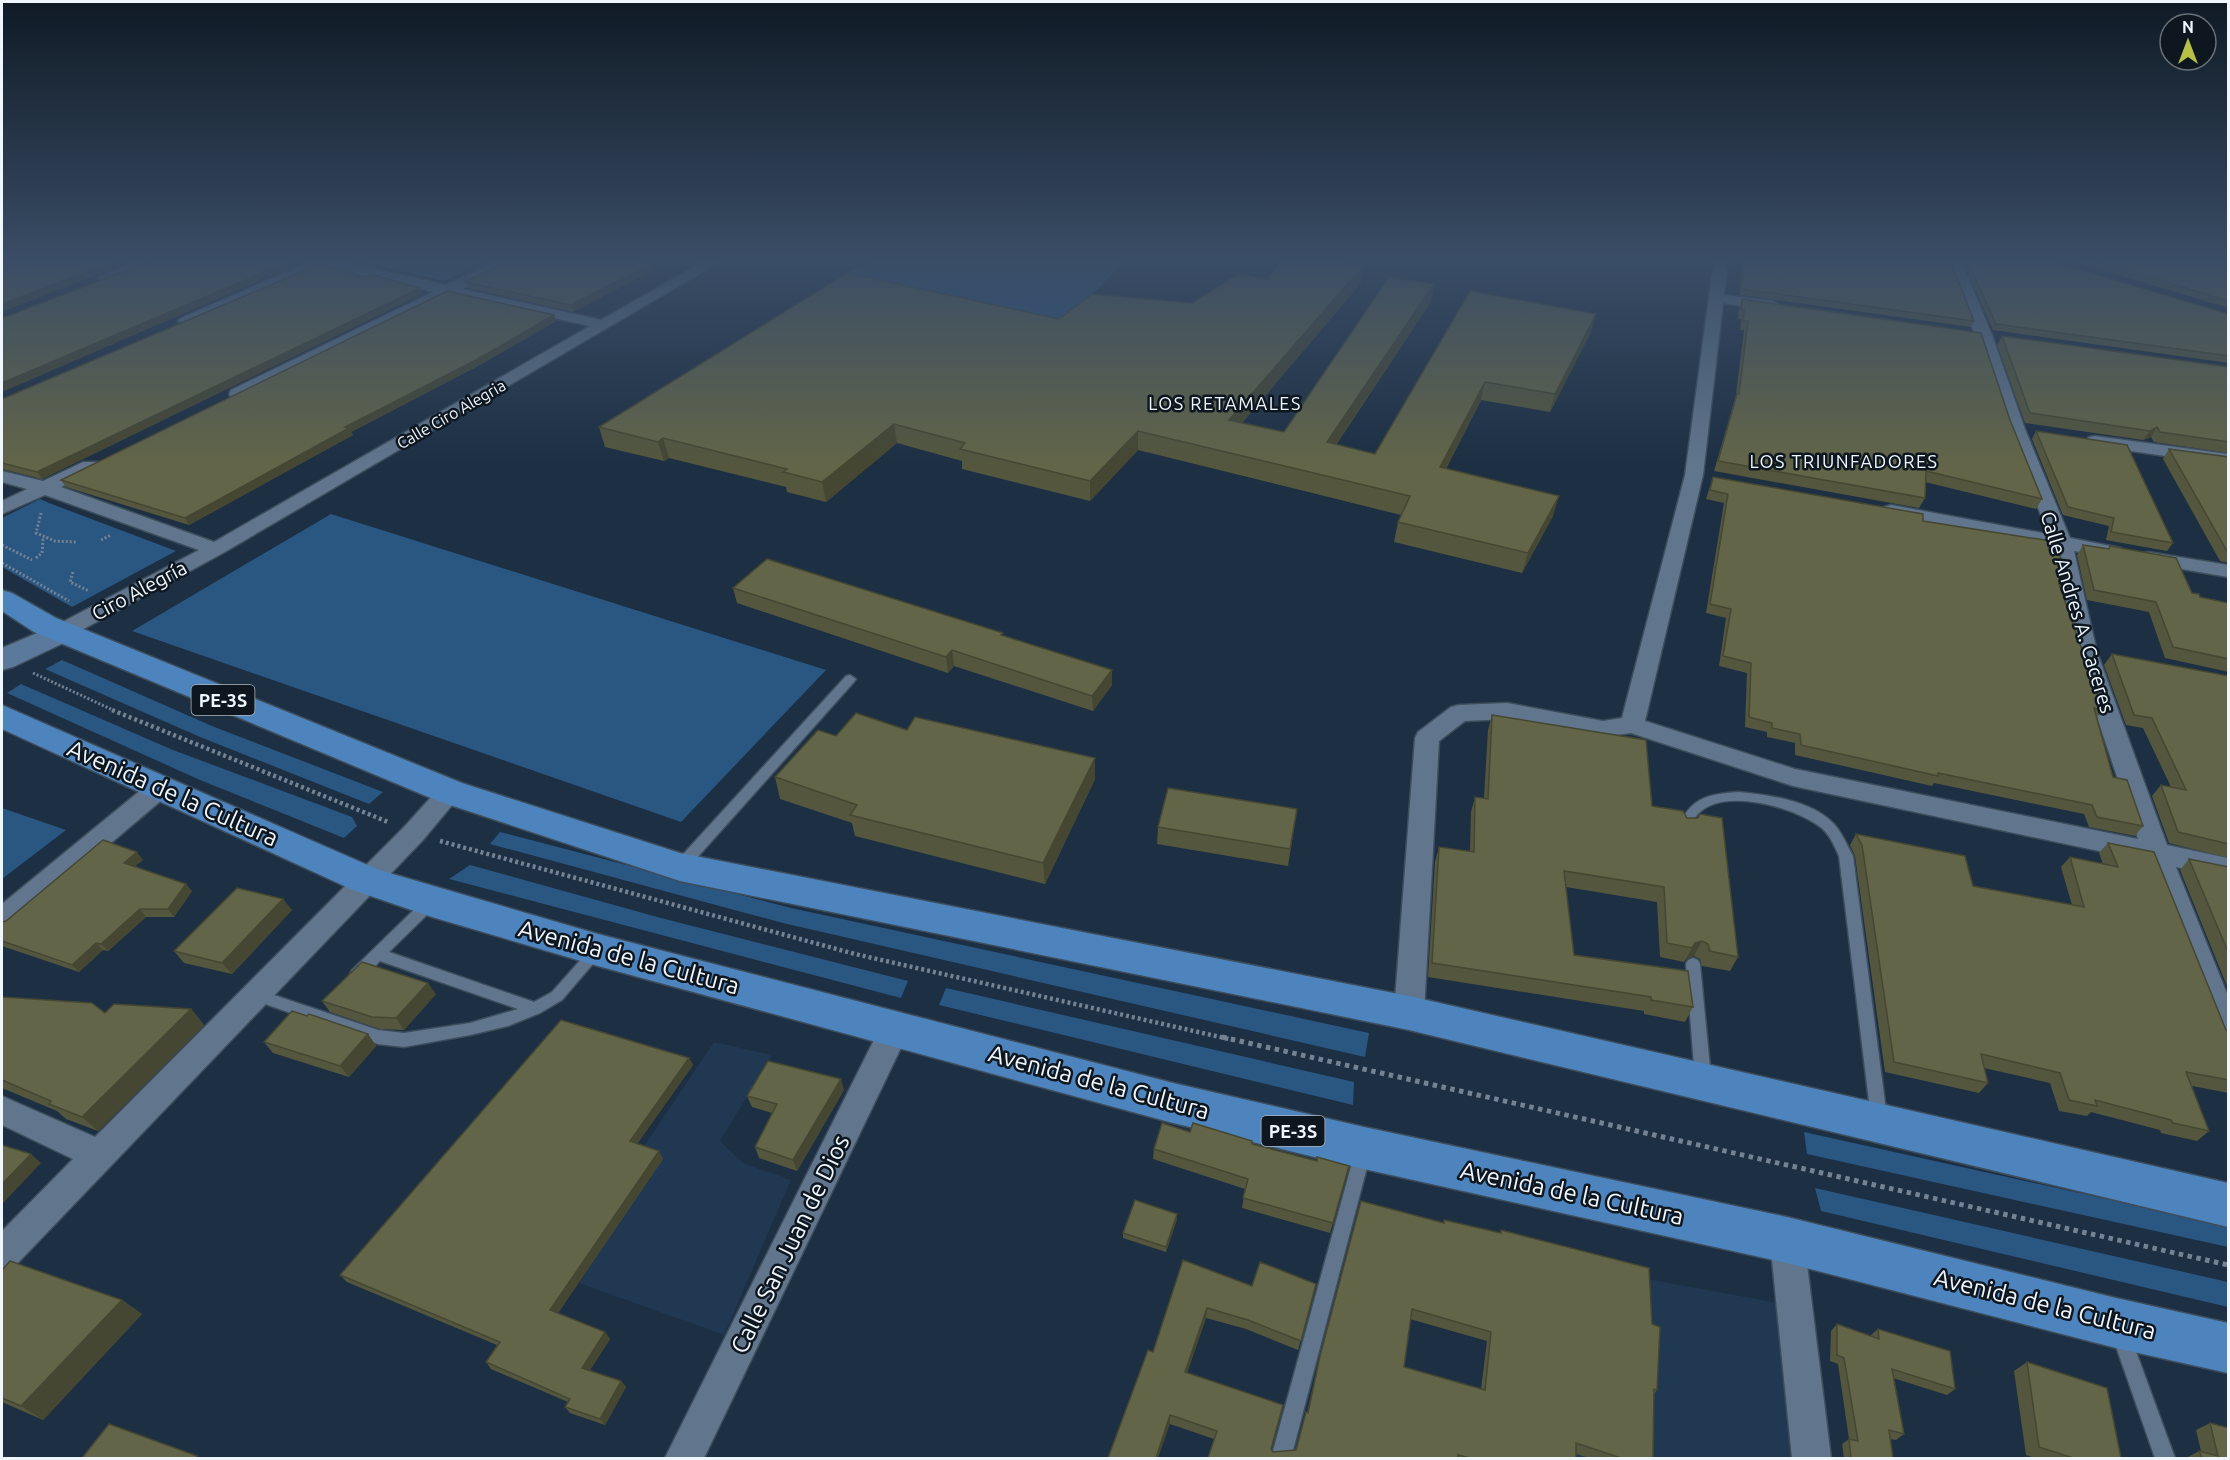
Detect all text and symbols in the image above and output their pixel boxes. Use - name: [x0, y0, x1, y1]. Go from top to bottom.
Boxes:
- north arrow: [2158, 12, 2218, 72]
- text: N: [2182, 18, 2194, 36]
- street label: Calle Ciro Alegria: [393, 376, 509, 452]
- district label: LOS RETAMALES: [1148, 393, 1302, 413]
- district label: LOS TRIUNFADORES: [1749, 451, 1939, 471]
- street label: Calle Andres A. Caceres: [2036, 508, 2120, 716]
- street label: Ciro Alegría: [87, 555, 191, 625]
- road number: PE-3S: [192, 685, 254, 715]
- street label: Avenida de la Cultura: [64, 734, 282, 852]
- street label: Avenida de la Cultura: [516, 915, 742, 999]
- street label: Avenida de la Cultura: [986, 1040, 1212, 1124]
- road number: PE-3S: [1262, 1116, 1324, 1146]
- street label: Calle San Juan de Dios: [725, 1130, 855, 1358]
- street label: Avenida de la Cultura: [1458, 1156, 1686, 1230]
- street label: Avenida de la Cultura: [1931, 1263, 2159, 1345]

